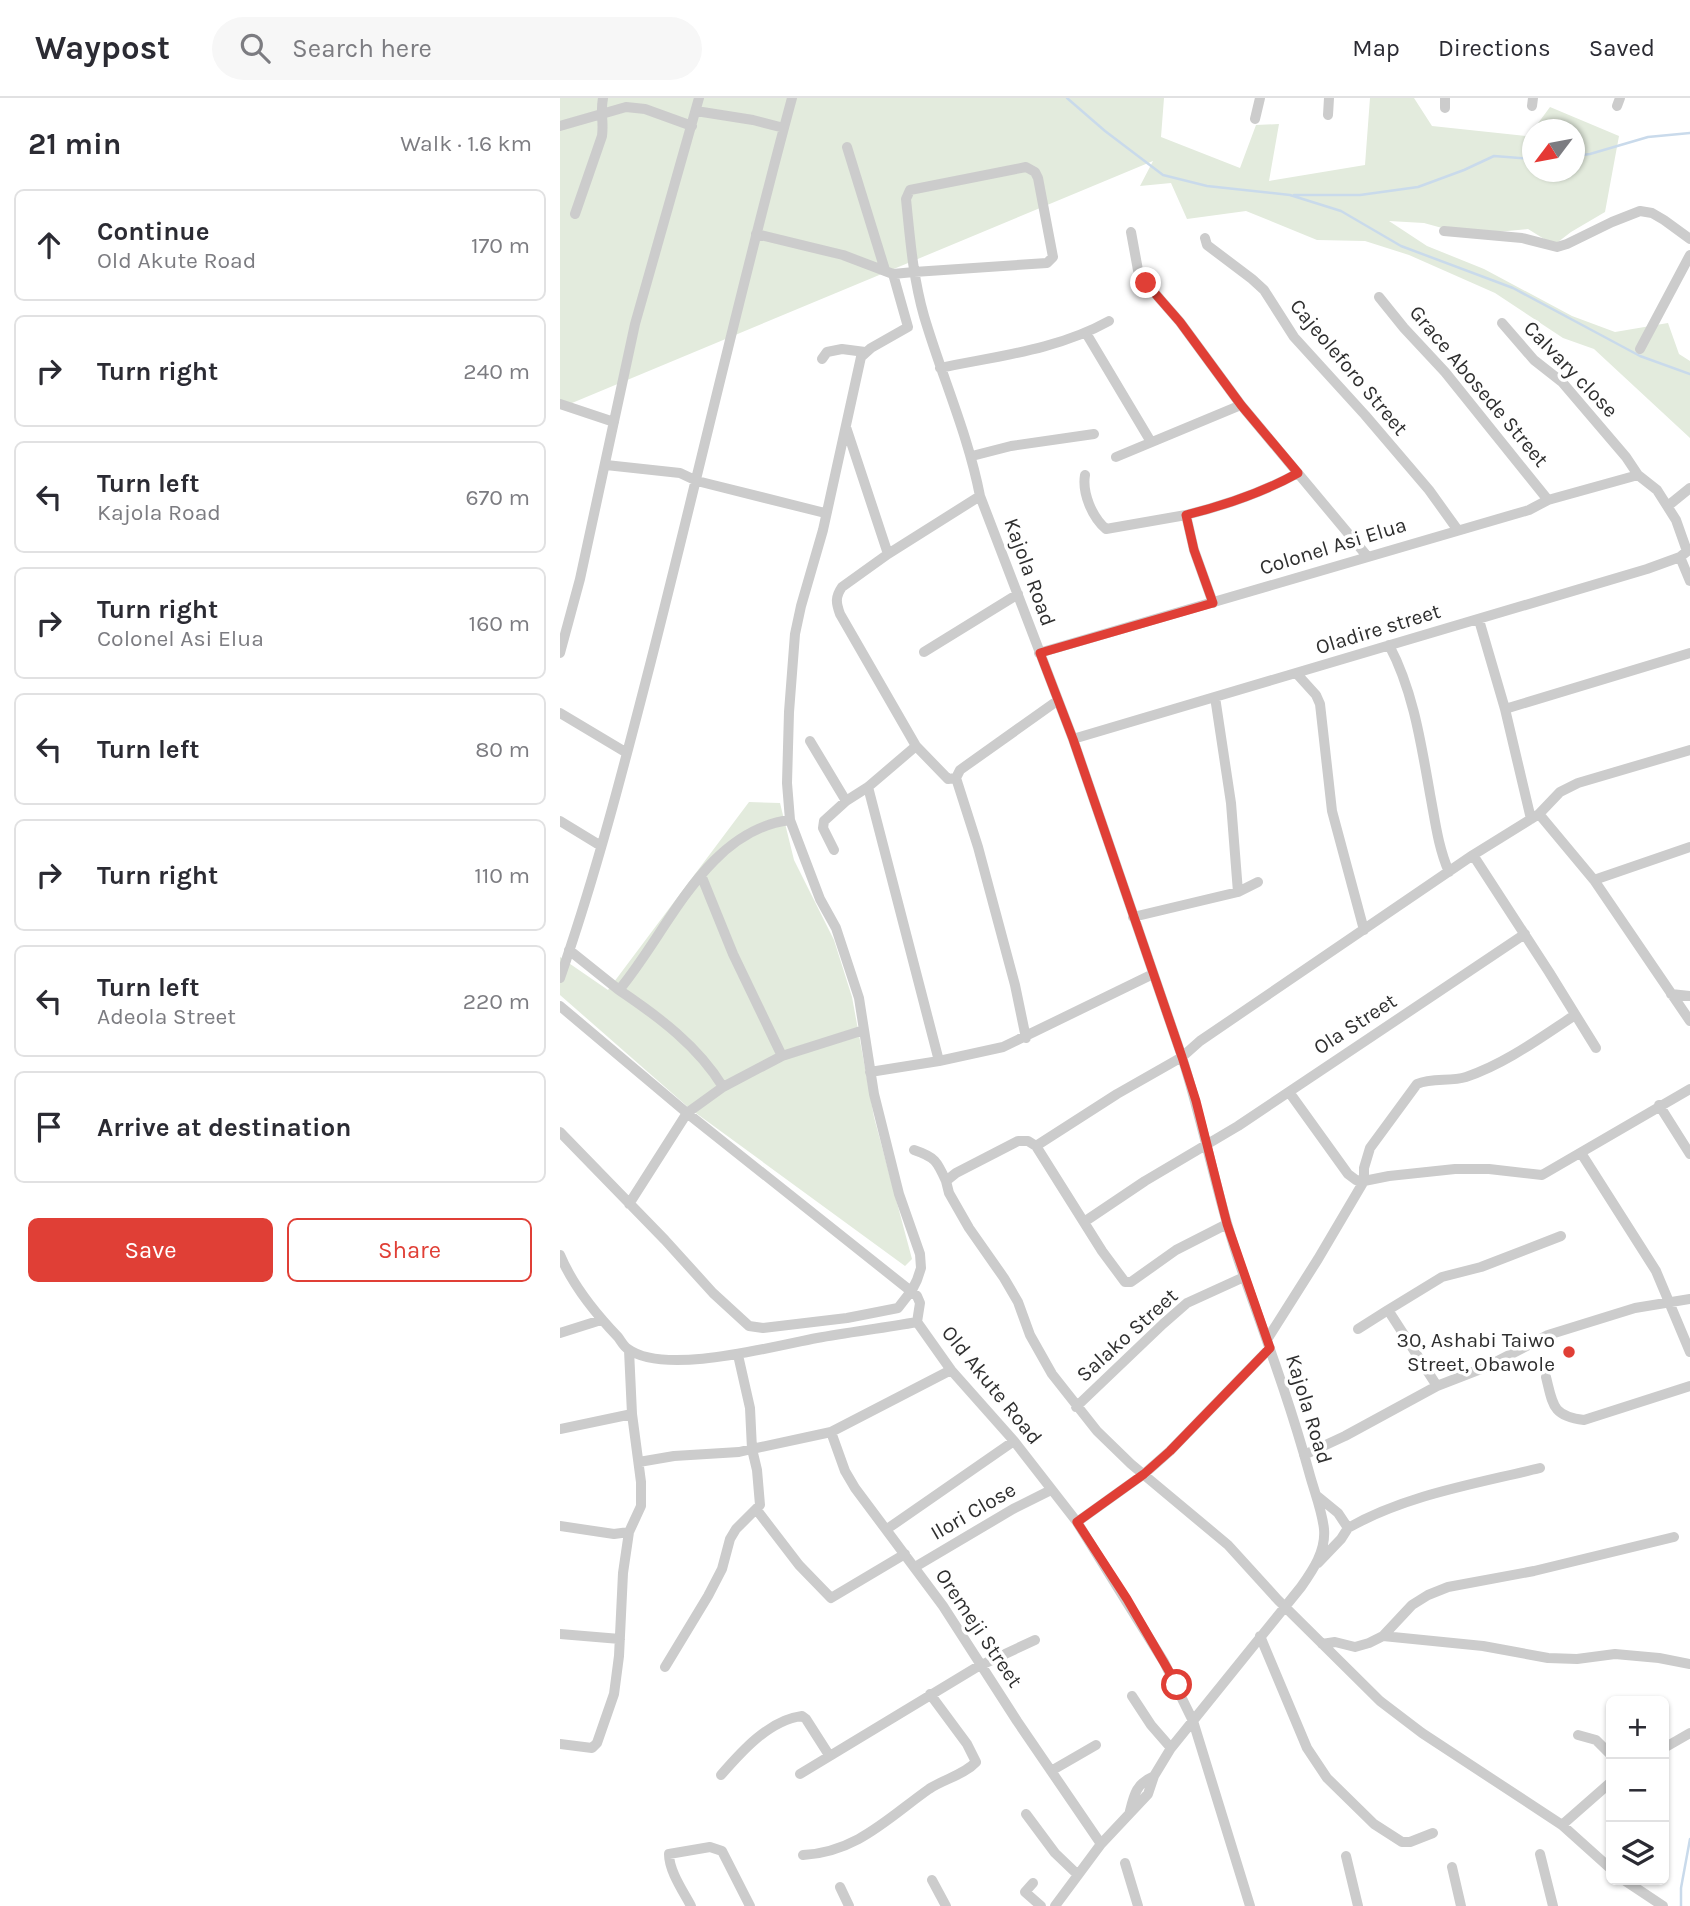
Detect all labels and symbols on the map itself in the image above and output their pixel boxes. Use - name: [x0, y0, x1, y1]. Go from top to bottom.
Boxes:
- north arrow: [1522, 119, 1585, 182]
- route end: [1130, 267, 1161, 298]
- street label: Cajeoleforo Street: [1285, 294, 1413, 440]
- street label: Grace Abosede Street: [1405, 301, 1553, 472]
- street label: Calvary close: [1519, 316, 1623, 422]
- street label: Colonel Asi Elua: [1257, 512, 1409, 580]
- street label: Kajola Road: [999, 515, 1061, 629]
- street label: Oladire street: [1313, 599, 1443, 659]
- street label: Ola Street: [1309, 988, 1401, 1060]
- street label: Salako Street: [1072, 1283, 1183, 1387]
- street label: Old Akute Road: [937, 1321, 1047, 1449]
- place label: 30, Ashabi Taiwo Street, Obawole: [1397, 1328, 1555, 1376]
- marker: 30, Ashabi Taiwo Street, Obawole: [1561, 1344, 1577, 1360]
- street label: Kajola Road: [1281, 1351, 1337, 1467]
- street label: Ilori Close: [926, 1477, 1020, 1545]
- street label: Oremeji Street: [931, 1564, 1028, 1692]
- route start: [1161, 1669, 1192, 1700]

